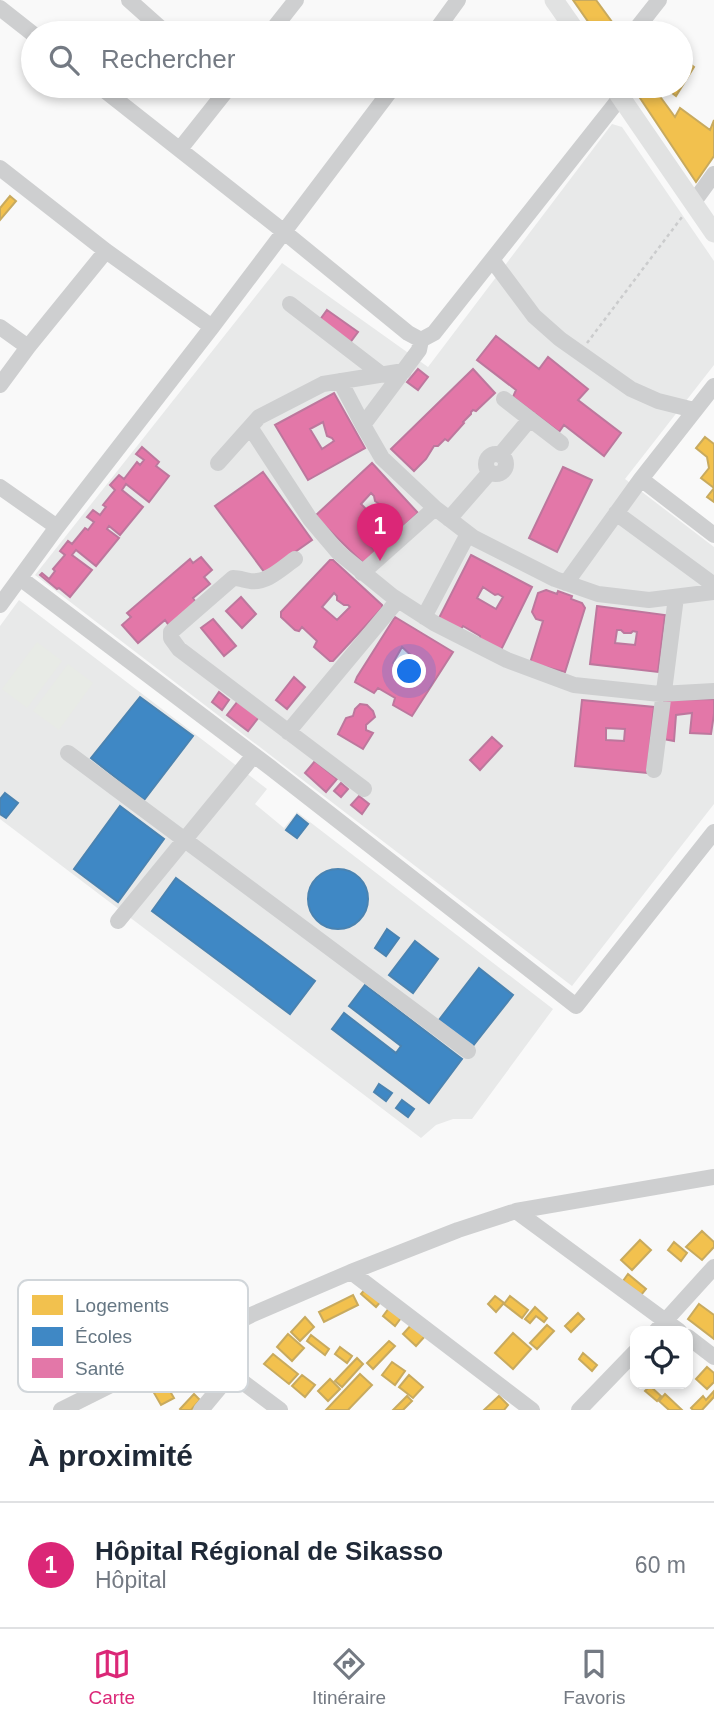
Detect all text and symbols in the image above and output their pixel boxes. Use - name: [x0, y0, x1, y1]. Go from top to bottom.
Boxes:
- search box: [21, 21, 693, 98]
- icon: search: [45, 41, 83, 79]
- text: Rechercher: [101, 44, 235, 74]
- pin: 1: [357, 503, 403, 561]
- your location: [392, 654, 426, 688]
- legend: [18, 1280, 248, 1392]
- text: Logements: [75, 1295, 169, 1316]
- text: Écoles: [75, 1326, 132, 1347]
- map controls: [630, 1326, 693, 1389]
- button: locate: [630, 1326, 693, 1389]
- text: Santé: [75, 1358, 125, 1379]
- text: À proximité: [28, 1439, 193, 1472]
- text: Hôpital Régional de Sikasso: [95, 1536, 443, 1566]
- text: 1: [45, 1552, 57, 1578]
- text: 60 m: [635, 1552, 686, 1578]
- text: Hôpital: [95, 1567, 167, 1593]
- tab: Carte: [89, 1645, 135, 1709]
- tab: Itinéraire: [312, 1645, 386, 1709]
- tab: Favoris: [563, 1645, 625, 1709]

